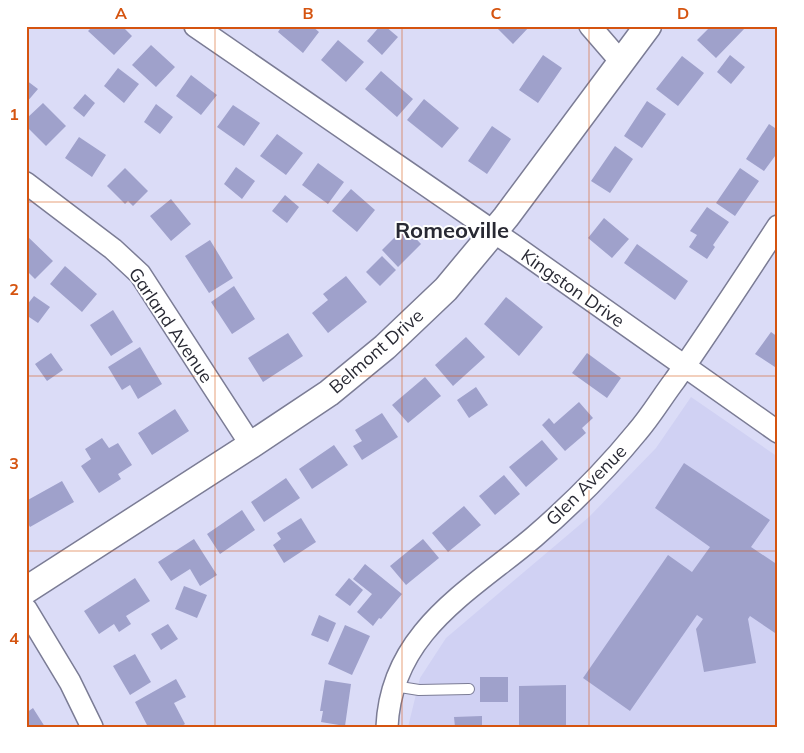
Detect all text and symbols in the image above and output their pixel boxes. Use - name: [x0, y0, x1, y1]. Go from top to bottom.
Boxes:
- text: A: [115, 3, 127, 23]
- text: B: [302, 3, 314, 23]
- text: C: [491, 3, 502, 23]
- text: D: [677, 3, 689, 23]
- text: 1: [9, 104, 19, 124]
- district label: Romeoville: [395, 216, 509, 244]
- street label: Kingston Drive: [517, 244, 629, 332]
- street label: Garland Avenue: [124, 263, 218, 387]
- text: 2: [9, 279, 19, 299]
- street label: Belmont Drive: [324, 304, 428, 398]
- street label: Glen Avenue: [541, 440, 631, 530]
- text: 3: [9, 453, 19, 473]
- text: 4: [9, 628, 19, 648]

